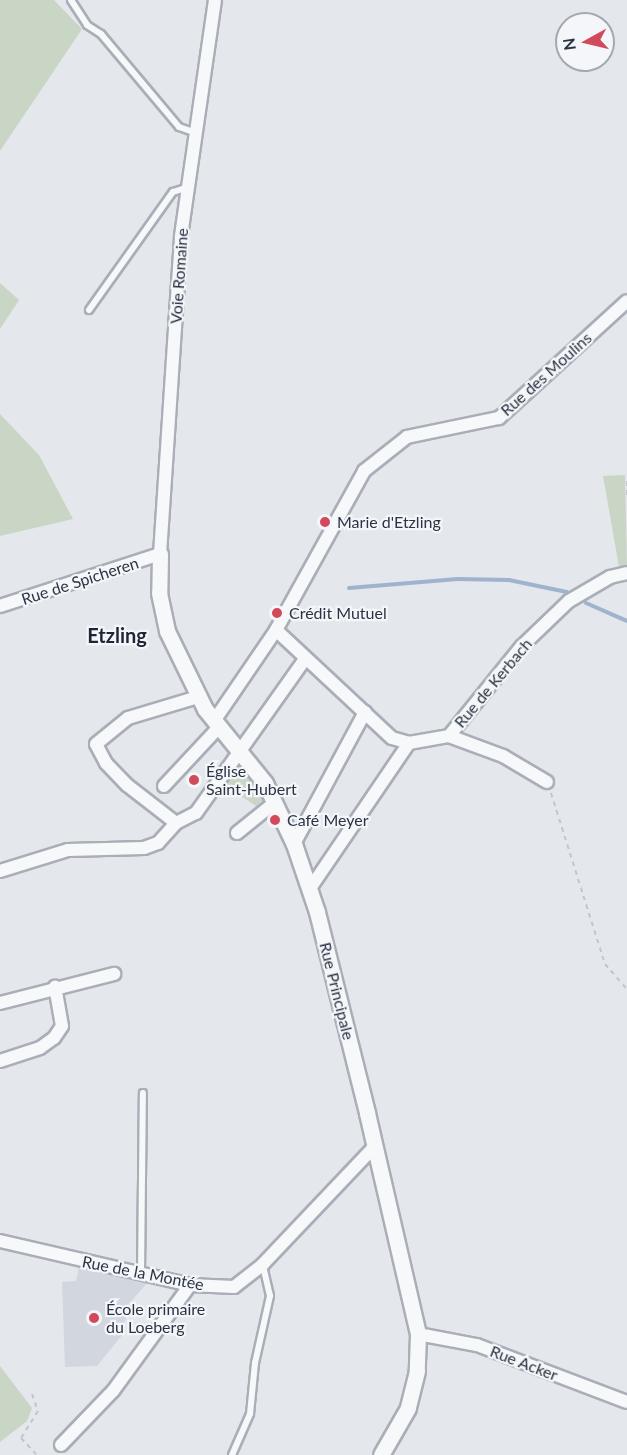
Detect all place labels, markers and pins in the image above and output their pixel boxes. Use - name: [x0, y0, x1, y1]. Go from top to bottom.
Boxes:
- place label: Marie d'Etzling: [337, 512, 441, 532]
- marker: Marie d'Etzling: [318, 515, 332, 529]
- place label: Crédit Mutuel: [289, 603, 387, 623]
- marker: Crédit Mutuel: [270, 606, 284, 620]
- place label: Église Saint-Hubert: [206, 761, 297, 799]
- marker: Église Saint-Hubert: [187, 773, 201, 787]
- place label: Café Meyer: [287, 810, 369, 830]
- marker: Café Meyer: [268, 813, 282, 827]
- place label: École primaire du Loeberg: [106, 1299, 205, 1337]
- marker: École primaire du Loeberg: [87, 1311, 101, 1325]

